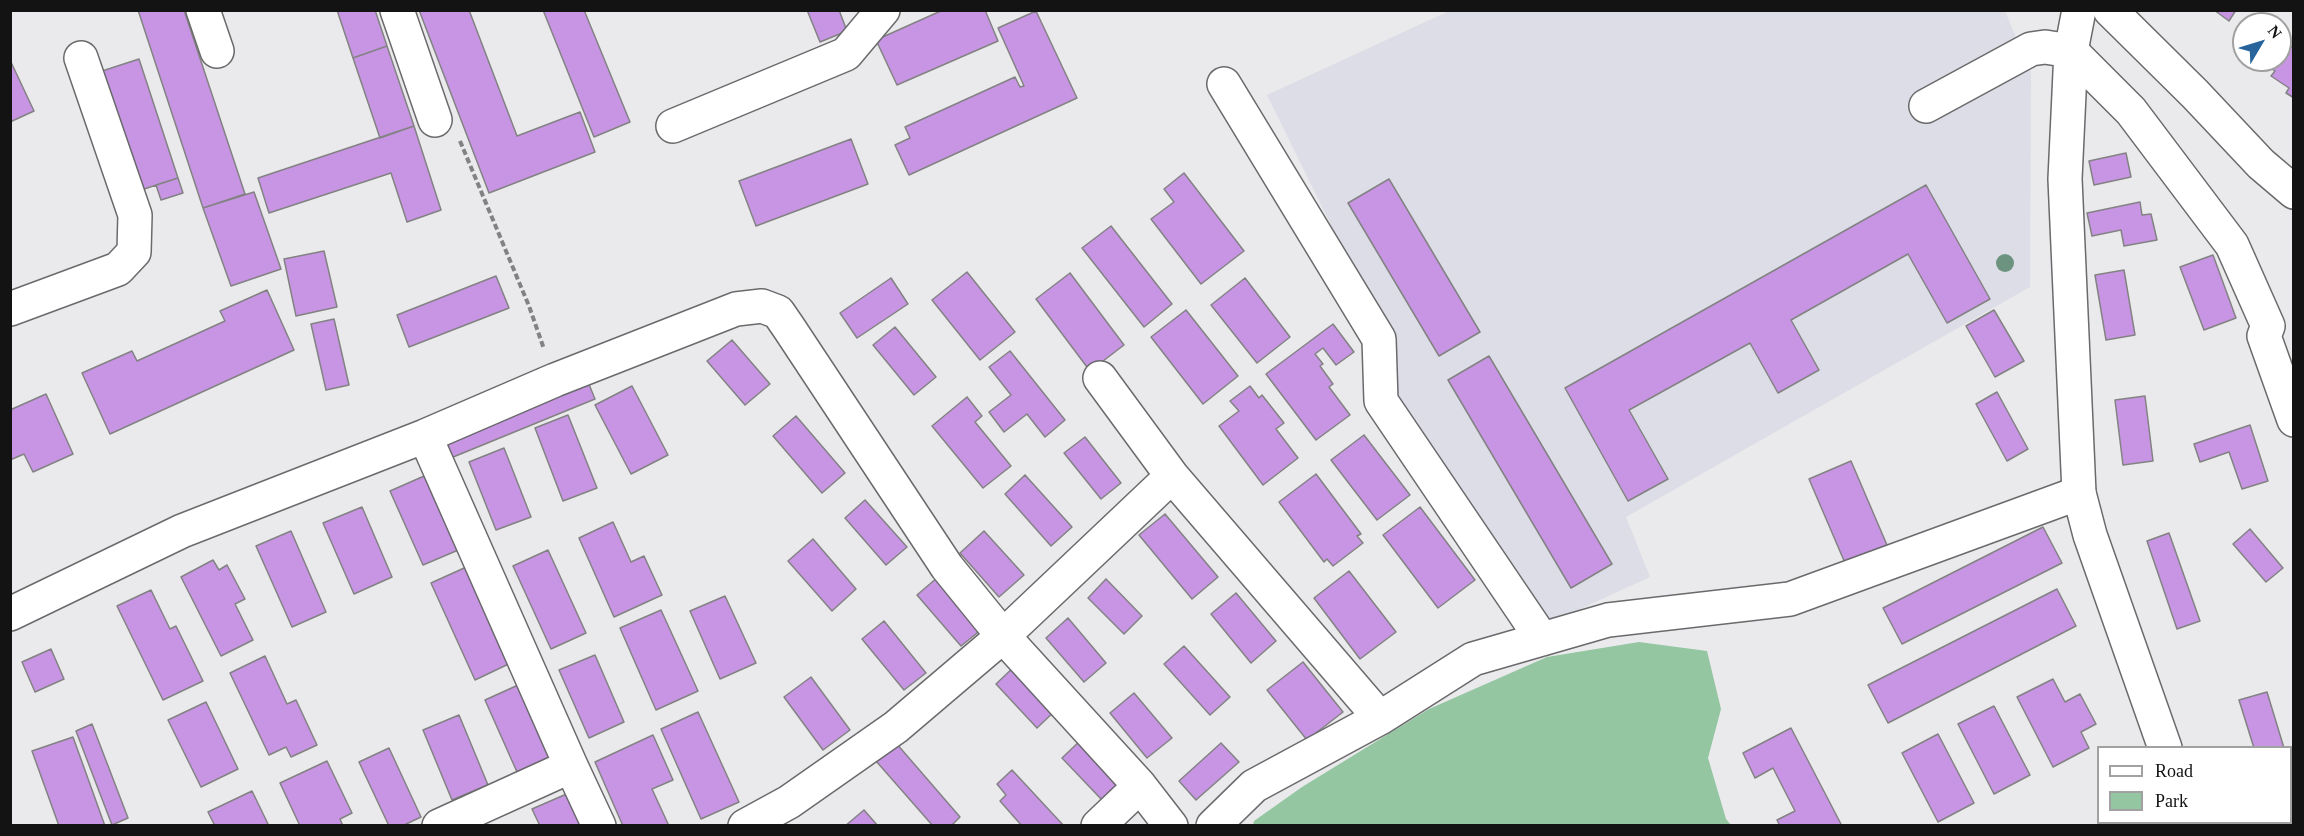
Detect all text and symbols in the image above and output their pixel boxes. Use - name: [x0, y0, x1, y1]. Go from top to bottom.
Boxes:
- north arrow: [2232, 12, 2292, 72]
- text: N: [2265, 22, 2285, 42]
- legend: [2097, 746, 2292, 824]
- text: Road: [2155, 761, 2193, 781]
- text: Park: [2155, 791, 2188, 811]

